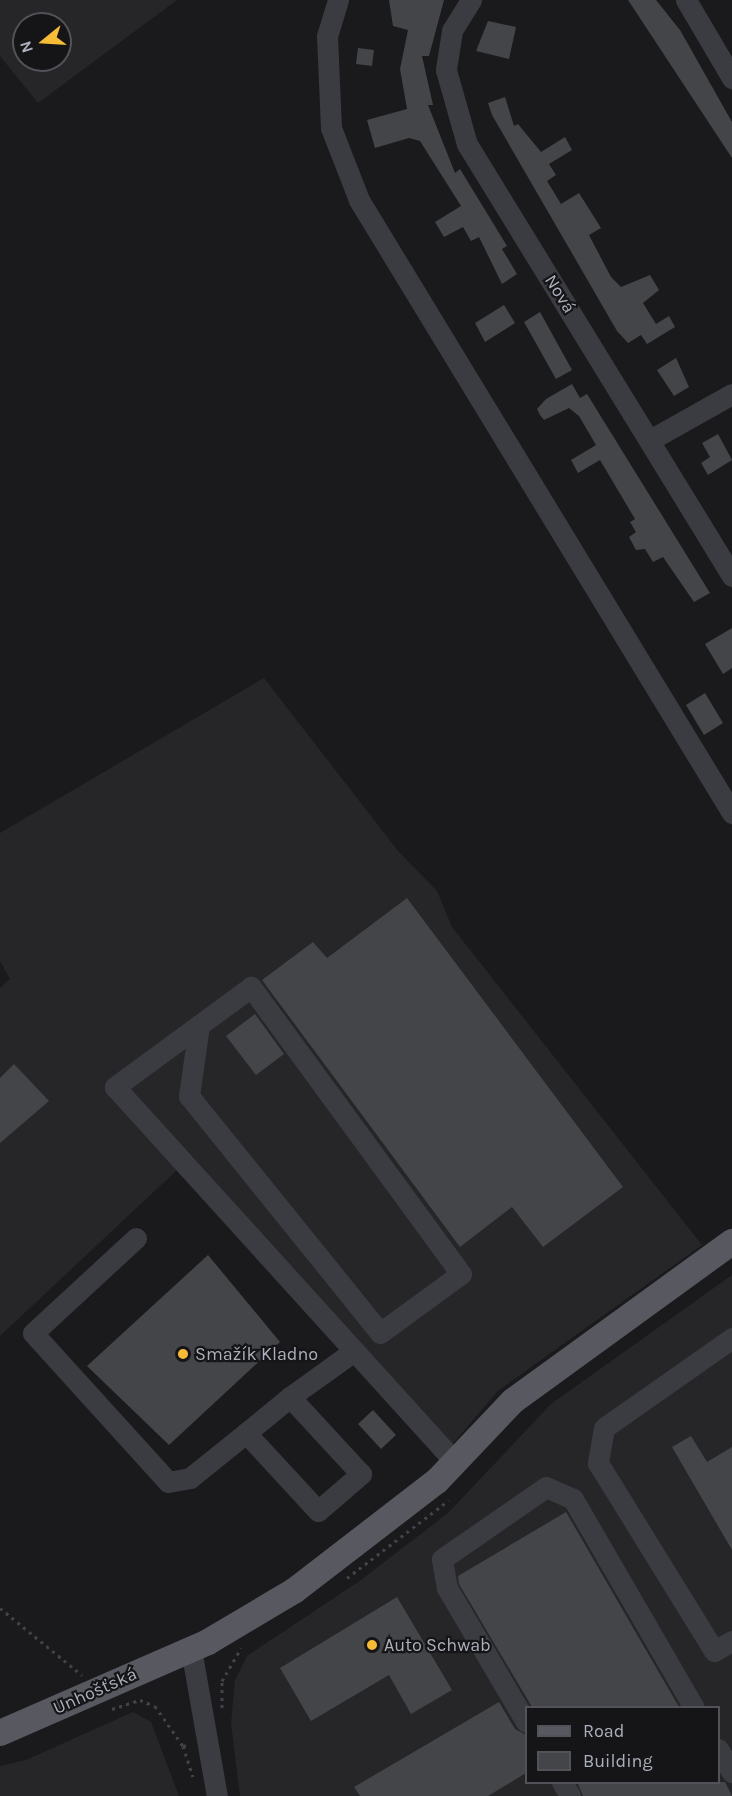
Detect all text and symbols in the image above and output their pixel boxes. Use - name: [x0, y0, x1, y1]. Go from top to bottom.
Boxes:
- north arrow: [12, 12, 72, 72]
- text: N: [16, 39, 37, 56]
- street label: Nová: [540, 271, 580, 317]
- place label: Smažík Kladno: [195, 1343, 318, 1365]
- marker: Smažík Kladno: [176, 1347, 190, 1361]
- place label: Auto Schwab: [384, 1634, 491, 1656]
- marker: Auto Schwab: [365, 1638, 379, 1652]
- street label: Unhošťská: [50, 1663, 140, 1719]
- legend: [525, 1706, 720, 1784]
- text: Road: [583, 1720, 624, 1742]
- text: Building: [583, 1750, 653, 1772]

